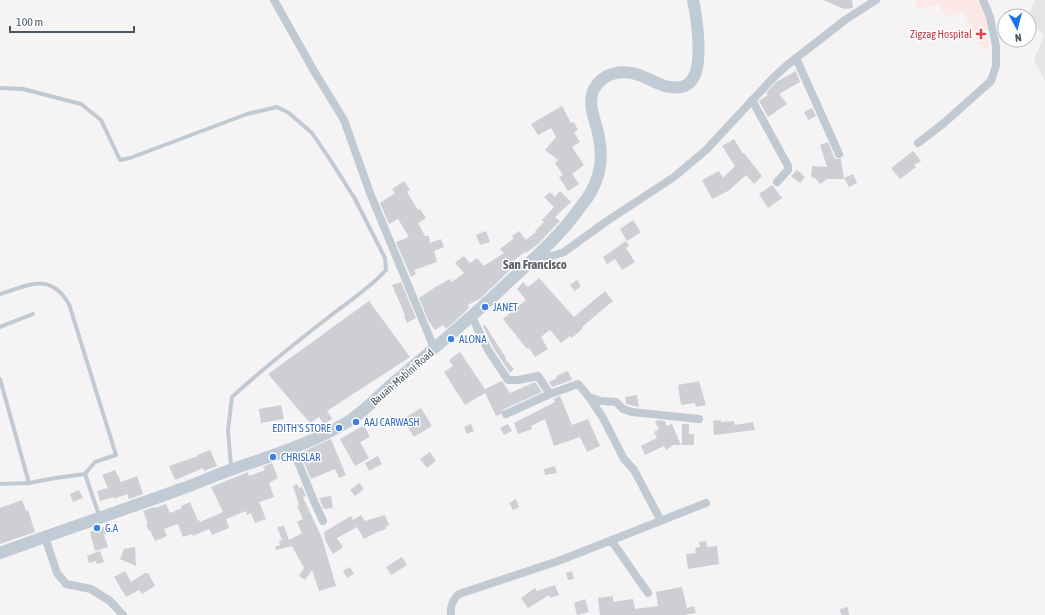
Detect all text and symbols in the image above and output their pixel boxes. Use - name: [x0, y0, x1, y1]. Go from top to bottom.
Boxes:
- scale bar: [10, 8, 134, 34]
- north arrow: [997, 8, 1037, 48]
- text: 100 m: [16, 15, 43, 29]
- place label: Zigzag Hospital: [910, 28, 972, 40]
- marker: Zigzag Hospital: [975, 28, 987, 40]
- text: N: [1014, 32, 1022, 44]
- district label: San Francisco: [503, 257, 567, 272]
- place label: JANET: [493, 301, 518, 313]
- marker: JANET: [480, 302, 490, 312]
- place label: ALONA: [459, 333, 487, 345]
- marker: ALONA: [446, 334, 456, 344]
- street label: Bauan-Mabini Road: [368, 346, 436, 408]
- place label: AAJ CARWASH: [364, 416, 420, 428]
- marker: AAJ CARWASH: [351, 417, 361, 427]
- place label: EDITH'S STORE: [272, 422, 331, 434]
- marker: EDITH'S STORE: [334, 423, 344, 433]
- place label: CHRISLAR: [281, 451, 321, 463]
- marker: CHRISLAR: [268, 452, 278, 462]
- place label: G.A: [105, 522, 119, 534]
- marker: G.A: [92, 523, 102, 533]

